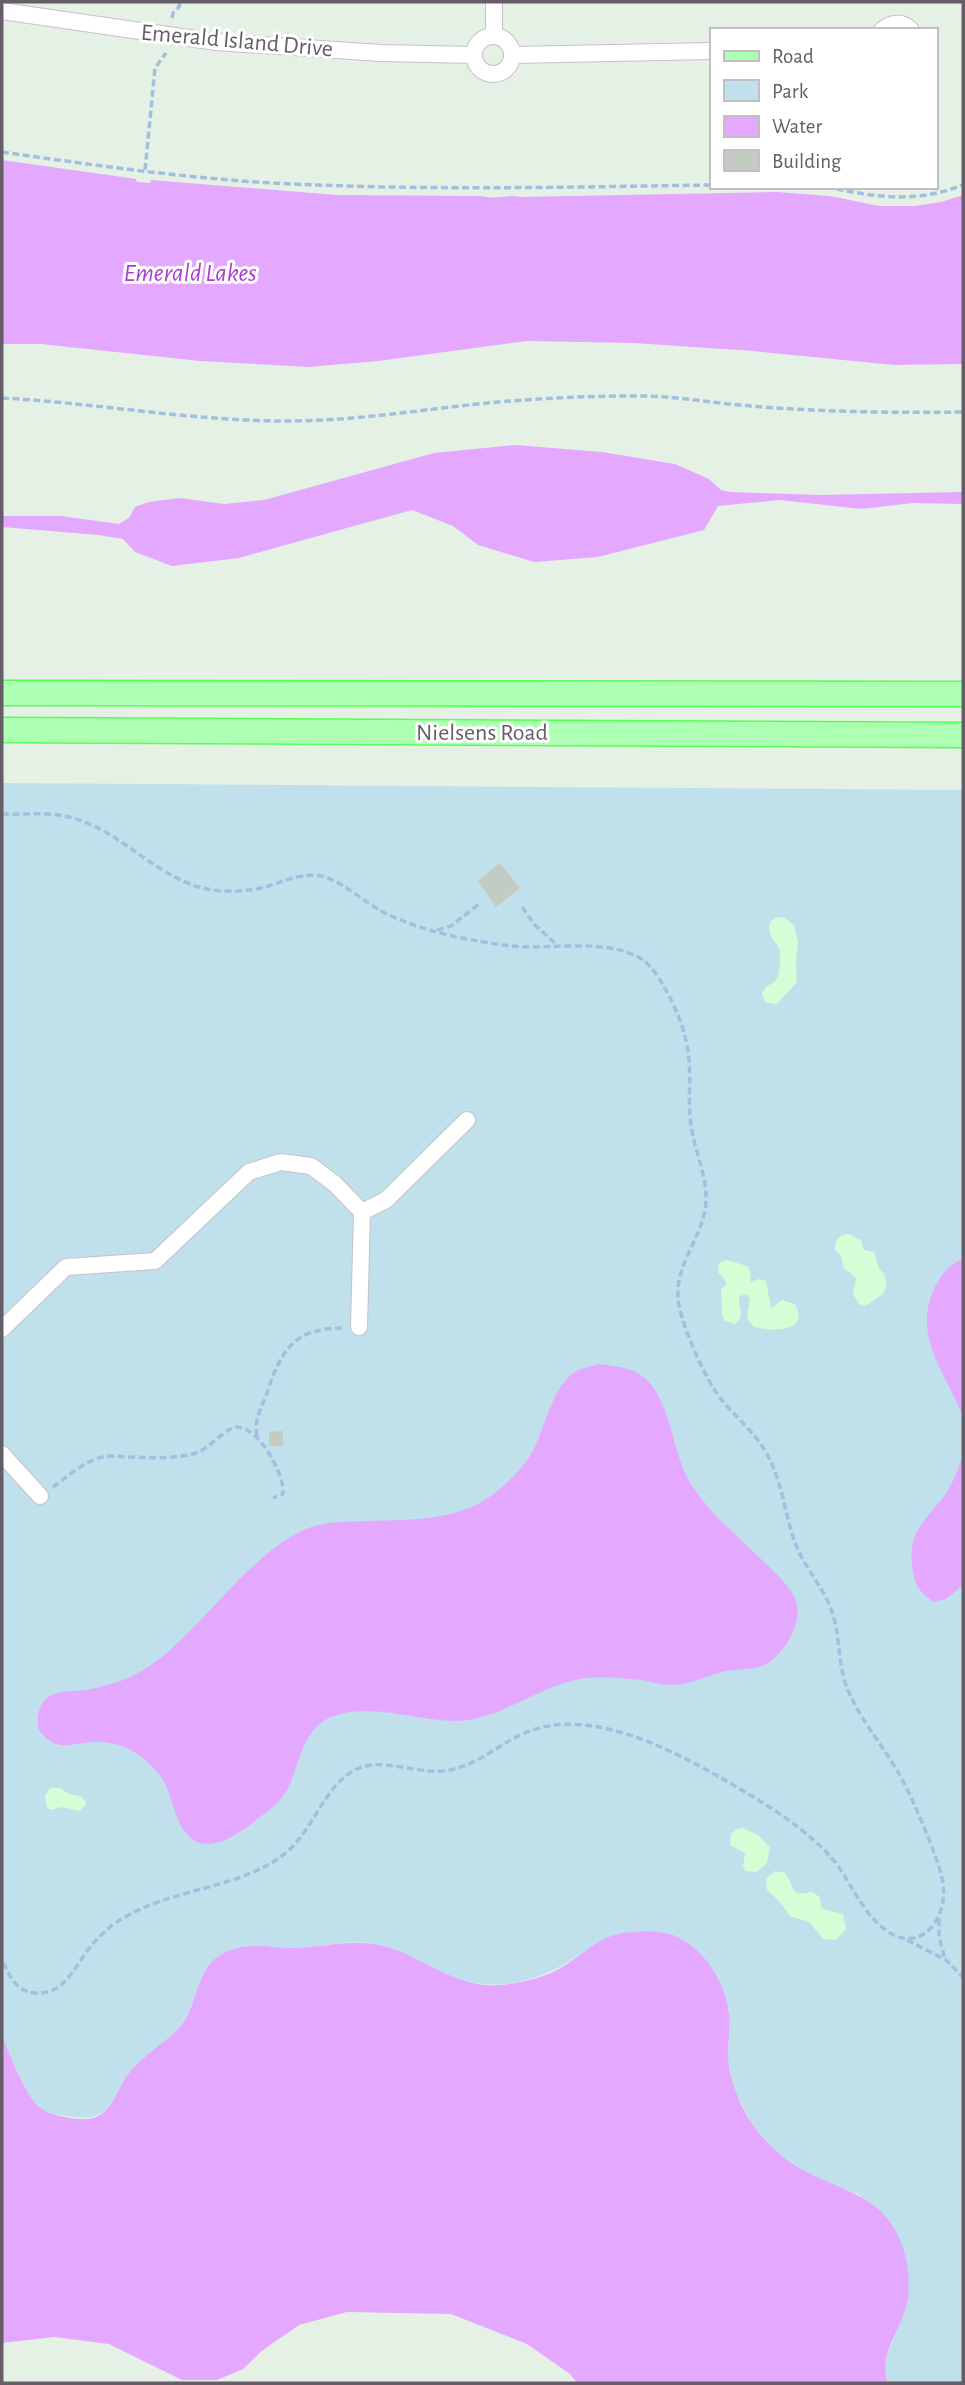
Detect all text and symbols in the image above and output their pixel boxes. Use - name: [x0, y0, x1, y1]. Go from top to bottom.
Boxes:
- street label: Emerald Island Drive: [140, 21, 334, 61]
- legend: [710, 28, 937, 189]
- text: Road: [772, 46, 814, 67]
- text: Park: [772, 81, 809, 102]
- text: Water: [772, 116, 822, 137]
- text: Building: [772, 151, 842, 172]
- water label: Emerald Lakes: [123, 260, 257, 286]
- street label: Nielsens Road: [416, 721, 548, 745]

